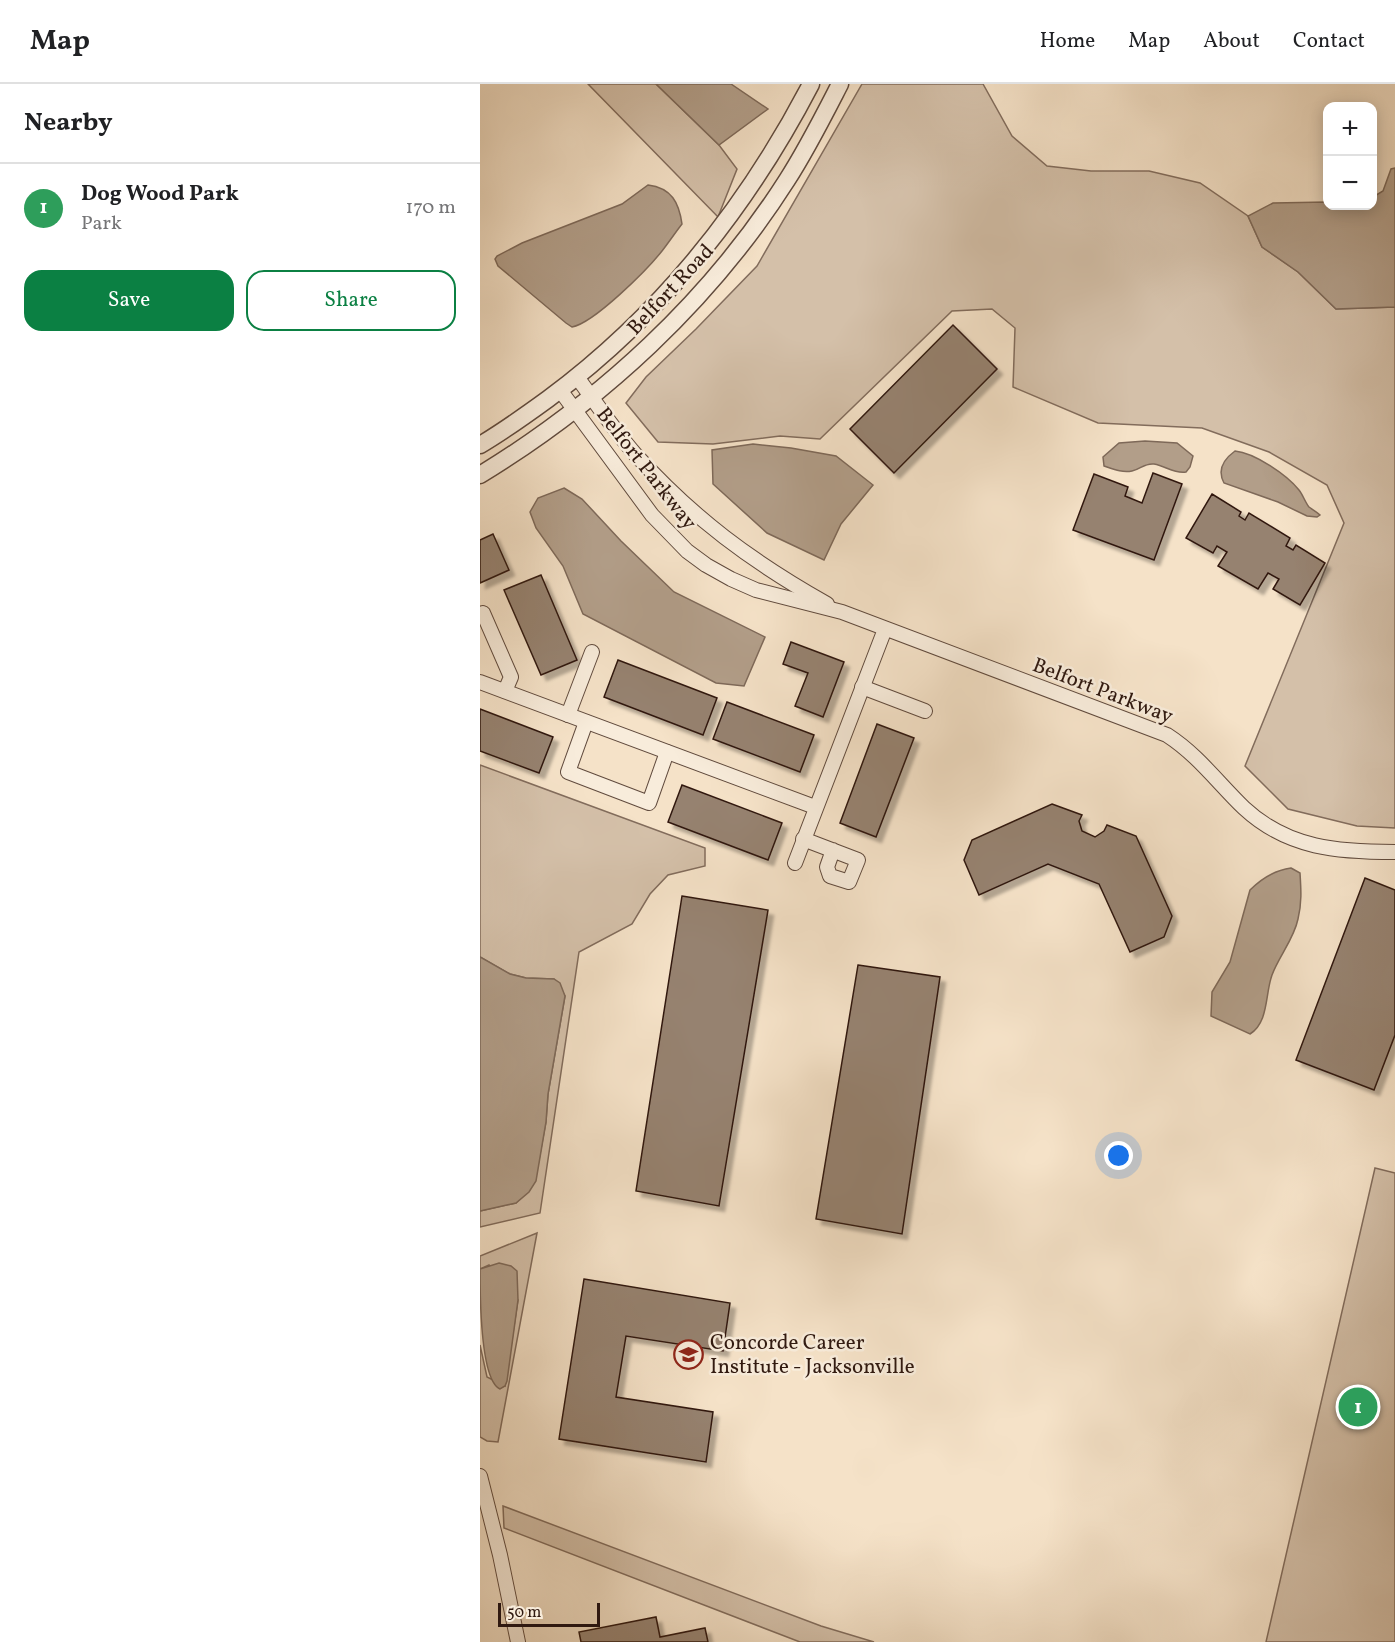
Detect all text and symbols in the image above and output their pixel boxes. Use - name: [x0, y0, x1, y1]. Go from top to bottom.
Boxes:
- text: Map: [30, 22, 90, 61]
- text: Home: [1040, 27, 1095, 56]
- text: Map: [1128, 27, 1170, 56]
- text: About: [1203, 27, 1260, 56]
- text: Contact: [1293, 27, 1365, 56]
- map controls: [1323, 102, 1377, 210]
- button: +: [1323, 102, 1377, 156]
- text: Nearby: [24, 105, 113, 141]
- button: −: [1323, 156, 1377, 210]
- text: Dog Wood Park: [81, 179, 239, 210]
- text: 1: [39, 194, 48, 222]
- text: 170 m: [406, 194, 456, 222]
- text: Park: [81, 210, 122, 238]
- street label: Belfort Road: [621, 238, 721, 342]
- button: Save: [24, 270, 234, 331]
- button: Share: [246, 270, 456, 331]
- street label: Belfort Parkway: [589, 402, 703, 537]
- street label: Belfort Parkway: [1028, 651, 1178, 732]
- your location: [1104, 1141, 1133, 1170]
- place label: Concorde Career Institute - Jacksonville: [710, 1329, 915, 1382]
- school or university icon: Concorde Career Institute - Jacksonville: [673, 1338, 705, 1370]
- pin: 1: [1338, 1384, 1378, 1430]
- scale bar: [498, 1600, 600, 1628]
- text: 50 m: [507, 1602, 541, 1624]

